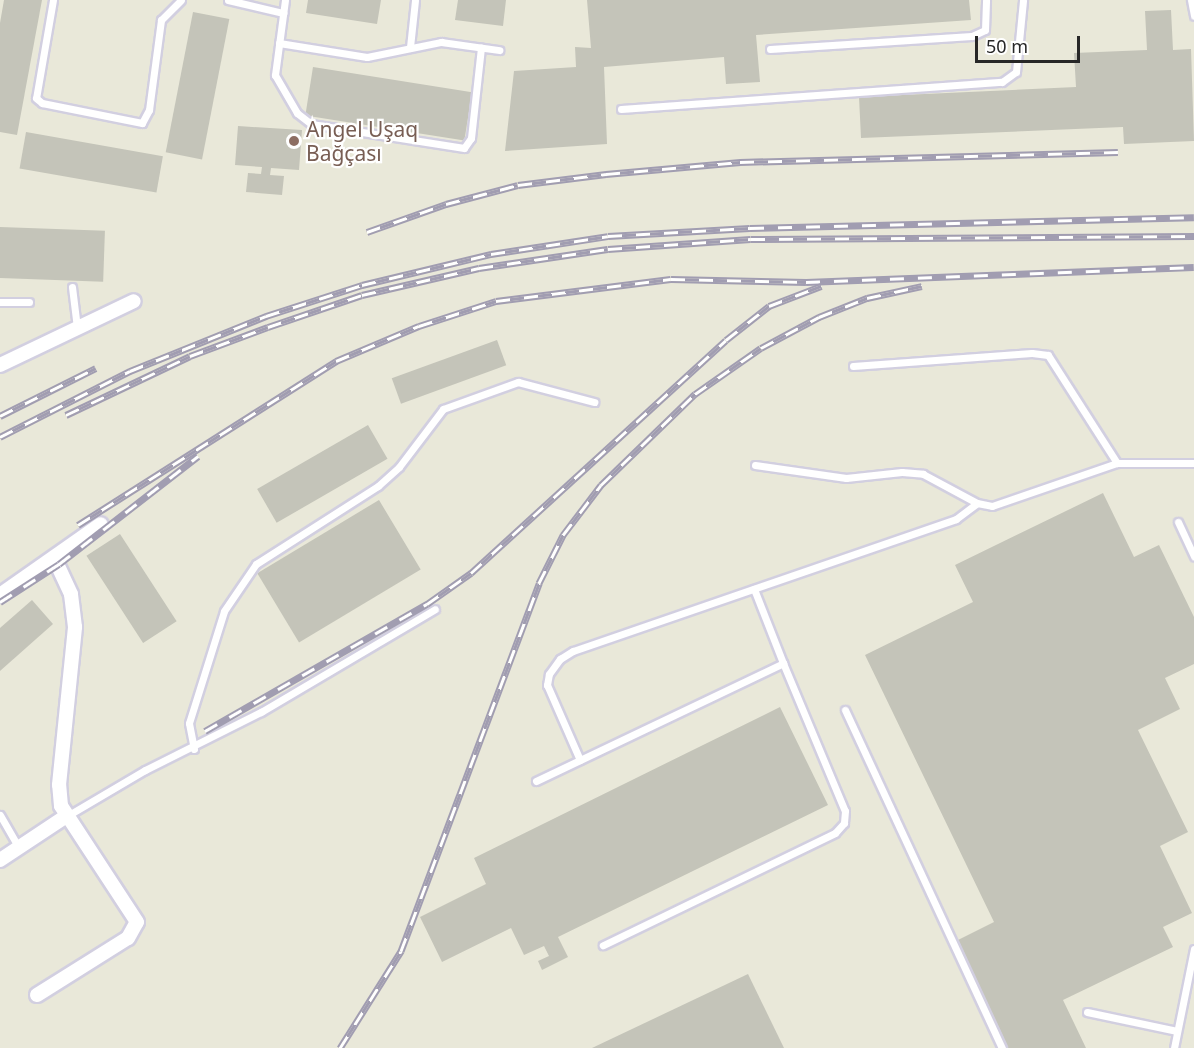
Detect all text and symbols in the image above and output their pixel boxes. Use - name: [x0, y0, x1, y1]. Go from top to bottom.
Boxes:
- scale bar: [978, 24, 1083, 62]
- text: 50 m: [986, 34, 1028, 58]
- place label: Angel Uşaq Bağçası: [306, 116, 418, 166]
- marker: Angel Uşaq Bağçası: [287, 134, 301, 148]

